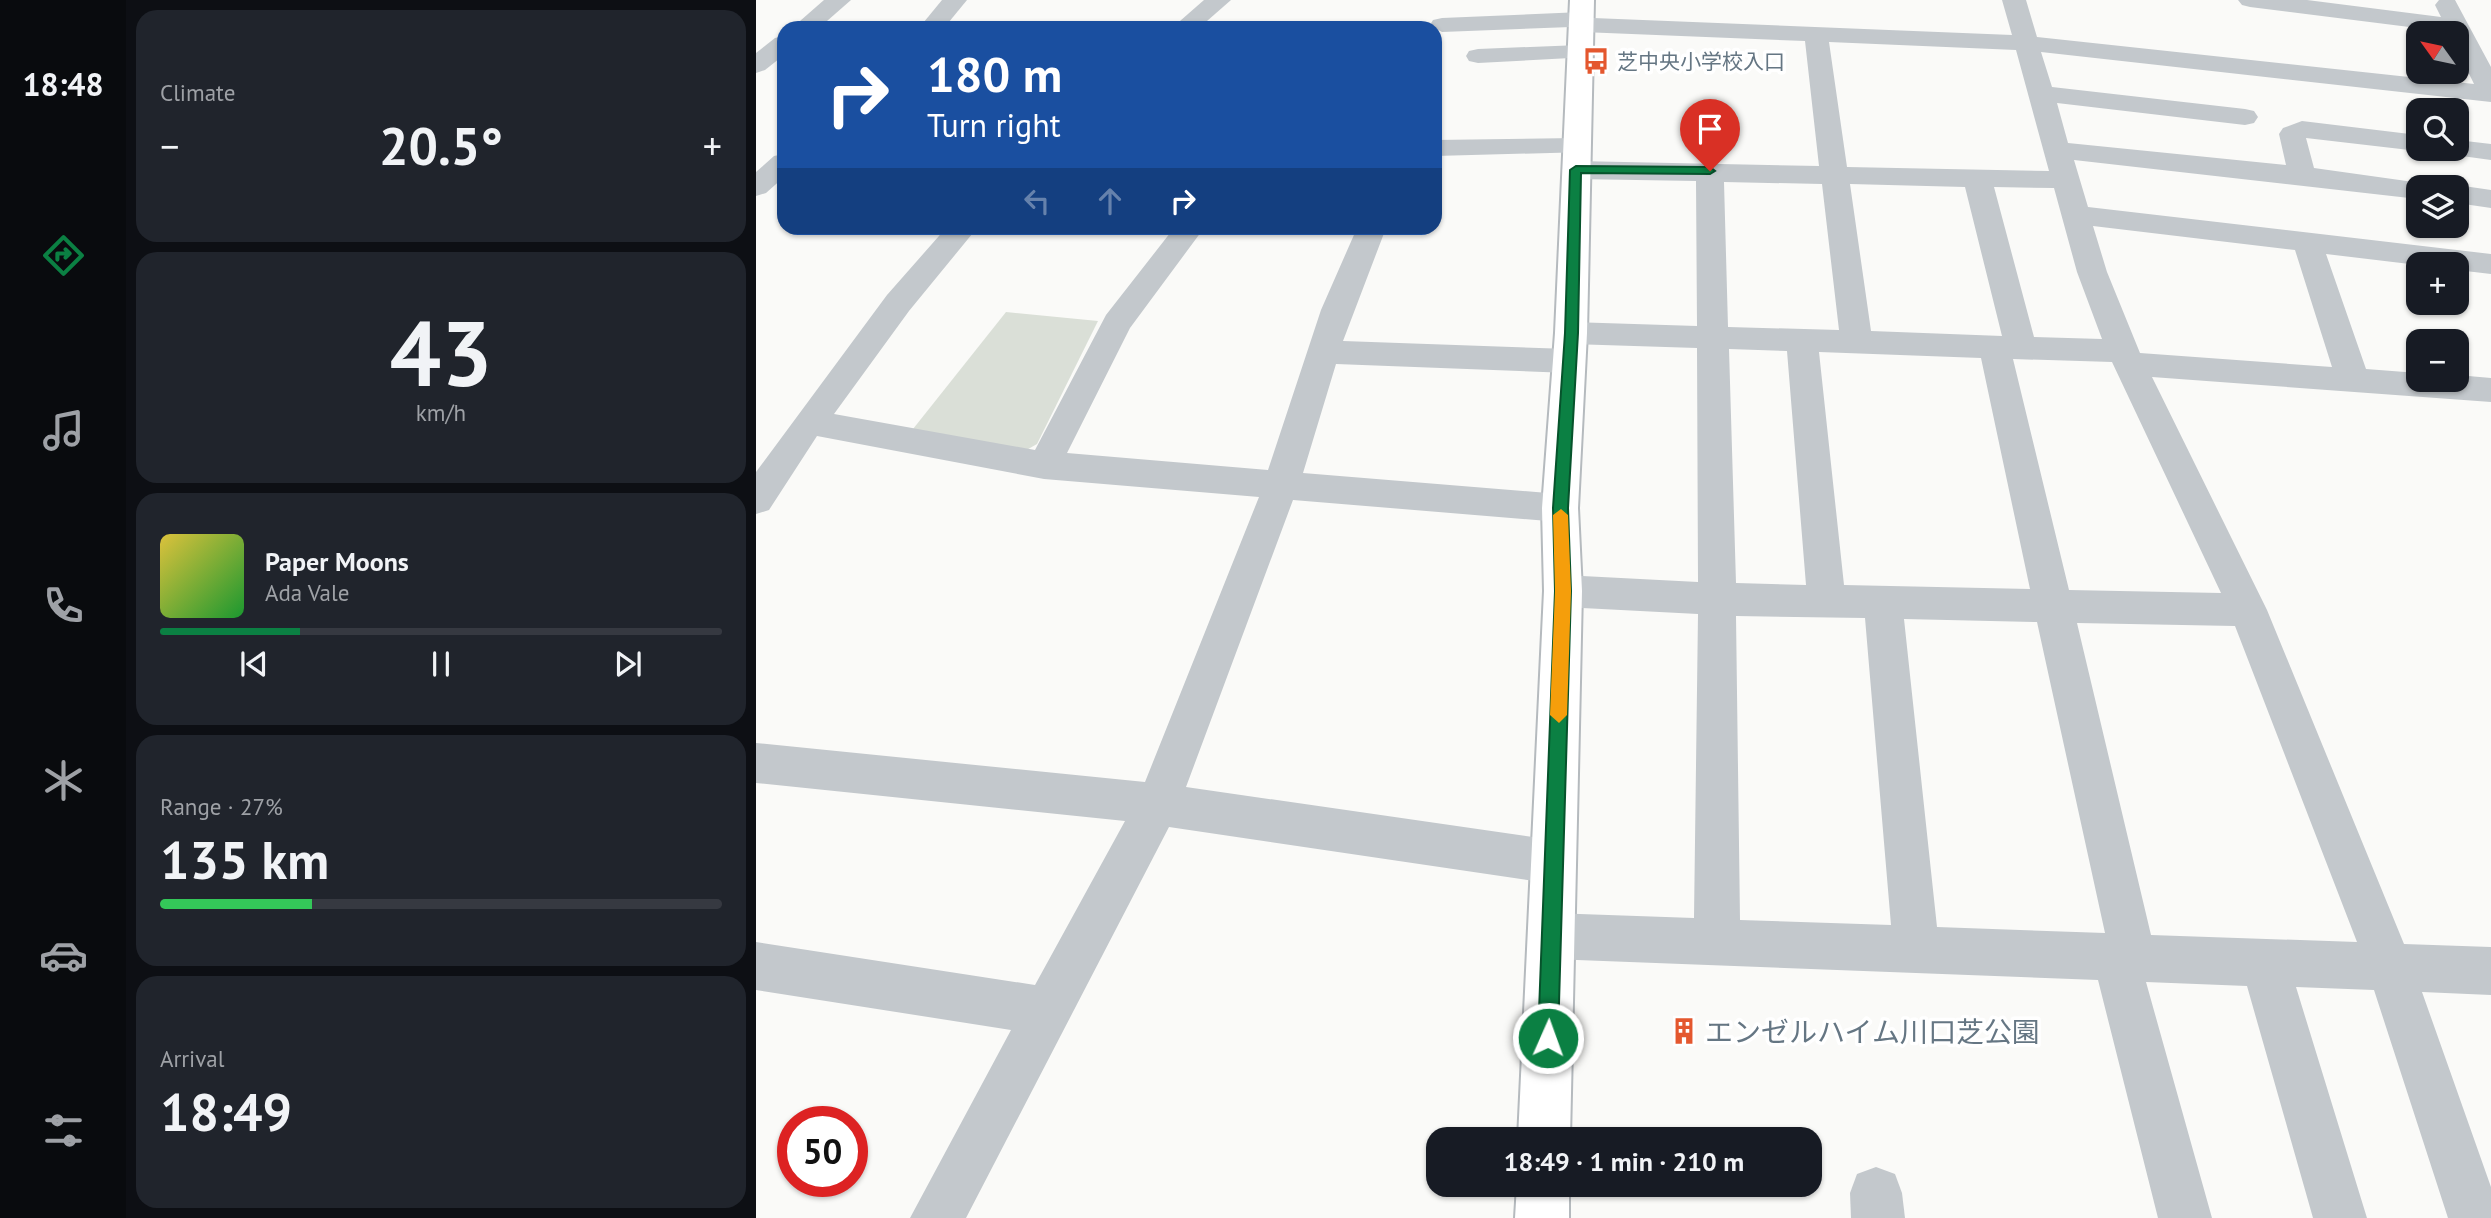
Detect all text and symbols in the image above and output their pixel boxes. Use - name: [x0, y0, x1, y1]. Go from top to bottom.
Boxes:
- north arrow: [2406, 21, 2469, 84]
- map controls: [2406, 21, 2469, 392]
- text: 180 m: [927, 42, 1062, 106]
- bus stop icon: 芝中央小学校入口: [1581, 46, 1611, 76]
- place label: 芝中央小学校入口: [1617, 48, 1785, 75]
- icon: right: [812, 49, 903, 140]
- text: 18:48: [22, 63, 104, 105]
- text: Climate: [160, 78, 235, 107]
- button: search: [2406, 98, 2469, 161]
- pin: [1680, 99, 1740, 171]
- text: Turn right: [927, 104, 1061, 146]
- icon: arrive: [1691, 110, 1729, 148]
- text: 20.5°: [379, 112, 503, 179]
- text: −: [160, 121, 179, 170]
- text: +: [703, 121, 722, 170]
- button: layers: [2406, 175, 2469, 238]
- icon: left: [1018, 182, 1056, 220]
- icon: ahead: [1091, 182, 1129, 220]
- icon: right: [1164, 182, 1202, 220]
- icon: directions: [39, 231, 88, 280]
- button: +: [2406, 252, 2469, 315]
- text: 43: [389, 293, 493, 411]
- button: −: [2406, 329, 2469, 392]
- text: km/h: [416, 398, 466, 427]
- icon: music: [39, 406, 88, 455]
- text: Paper Moons: [265, 545, 409, 578]
- text: Ada Vale: [265, 578, 349, 607]
- icon: phone: [39, 581, 88, 630]
- icon: previous: [235, 645, 273, 683]
- icon: pause: [422, 645, 460, 683]
- icon: next: [609, 645, 647, 683]
- icon: climate: [39, 756, 88, 805]
- text: Range · 27%: [160, 792, 283, 821]
- text: 135 km: [160, 826, 329, 893]
- icon: car: [39, 931, 88, 980]
- position arrow: [1511, 1001, 1585, 1075]
- place label: エンゼルハイム川口芝公園: [1705, 1013, 2040, 1050]
- building icon: エンゼルハイム川口芝公園: [1669, 1016, 1699, 1046]
- text: Arrival: [160, 1044, 224, 1073]
- text: 18:49: [160, 1078, 292, 1145]
- icon: filters: [39, 1106, 88, 1155]
- speed limit sign: 50: [777, 1106, 868, 1197]
- text: 18:49 · 1 min · 210 m: [1504, 1145, 1744, 1178]

